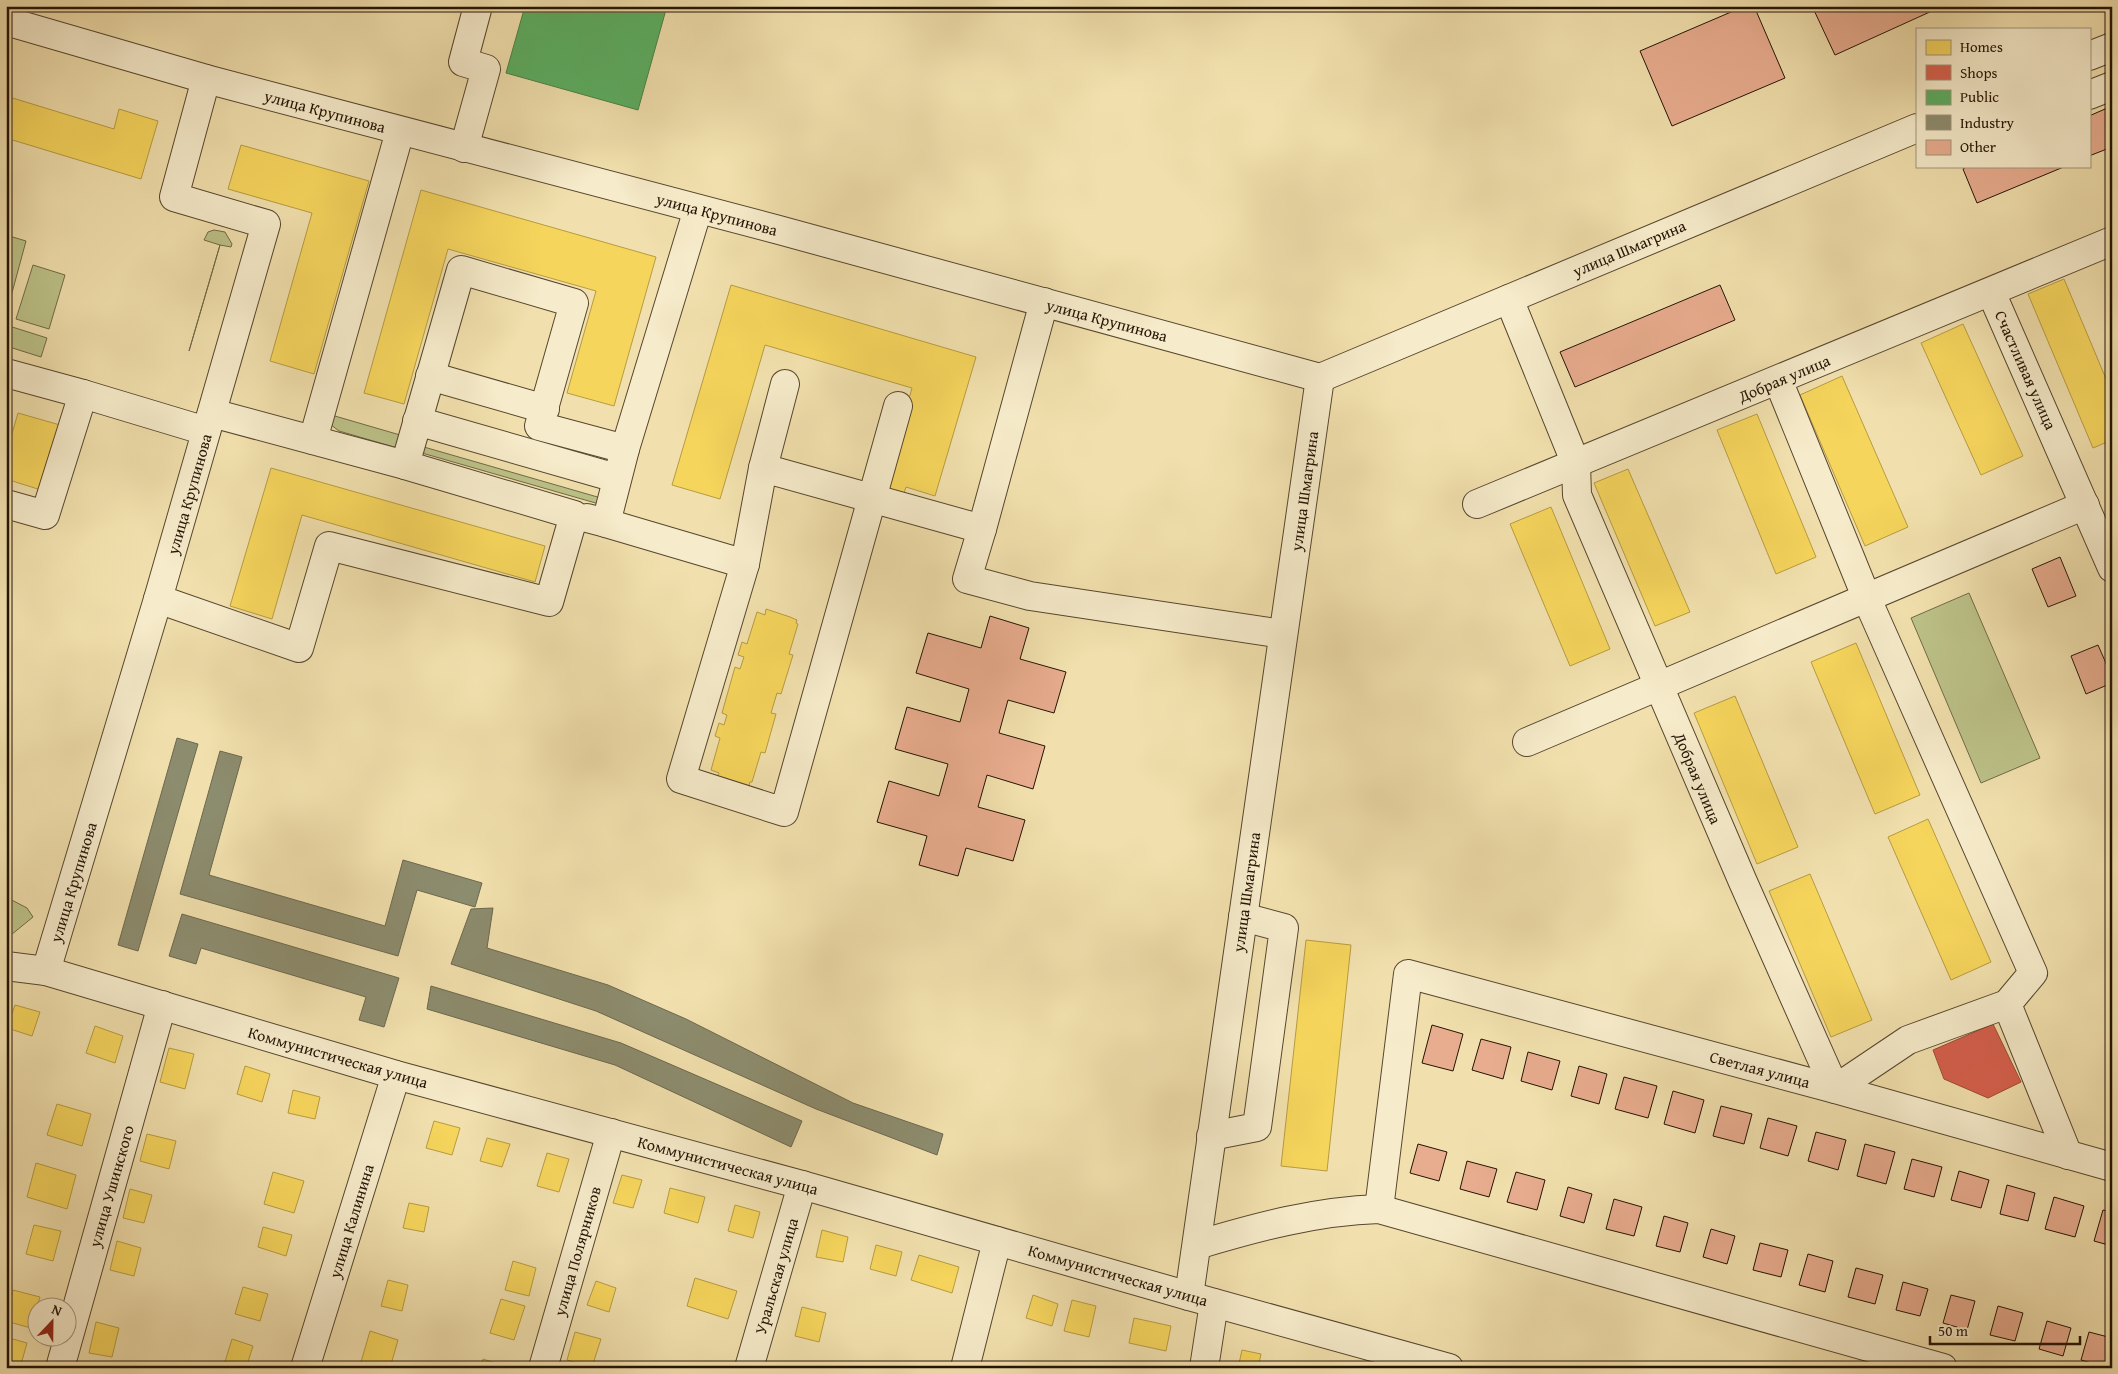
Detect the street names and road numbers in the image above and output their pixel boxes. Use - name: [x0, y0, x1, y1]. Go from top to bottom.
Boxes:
- street label: улица Крупинова: [261, 83, 389, 139]
- street label: улица Крупинова: [653, 186, 781, 242]
- street label: улица Шмагрина: [1568, 213, 1690, 283]
- street label: улица Крупинова: [1043, 292, 1171, 348]
- street label: Счастливая улица: [1989, 307, 2063, 434]
- street label: Добрая улица: [1733, 348, 1834, 409]
- street label: улица Шмагрина: [1284, 429, 1324, 554]
- street label: улица Крупинова: [160, 430, 218, 558]
- street label: Добрая улица: [1667, 727, 1728, 828]
- street label: улица Крупинова: [43, 818, 103, 946]
- street label: улица Шмагрина: [1226, 830, 1266, 955]
- street label: Коммунистическая улица: [245, 1020, 431, 1094]
- street label: Светлая улица: [1707, 1044, 1813, 1094]
- street label: улица Ушинского: [82, 1122, 140, 1251]
- street label: Коммунистическая улица: [635, 1129, 821, 1201]
- street label: улица Калинина: [322, 1161, 380, 1282]
- street label: улица Полярников: [547, 1183, 607, 1320]
- street label: Уральская улица: [748, 1215, 804, 1337]
- street label: Коммунистическая улица: [1025, 1238, 1211, 1312]

